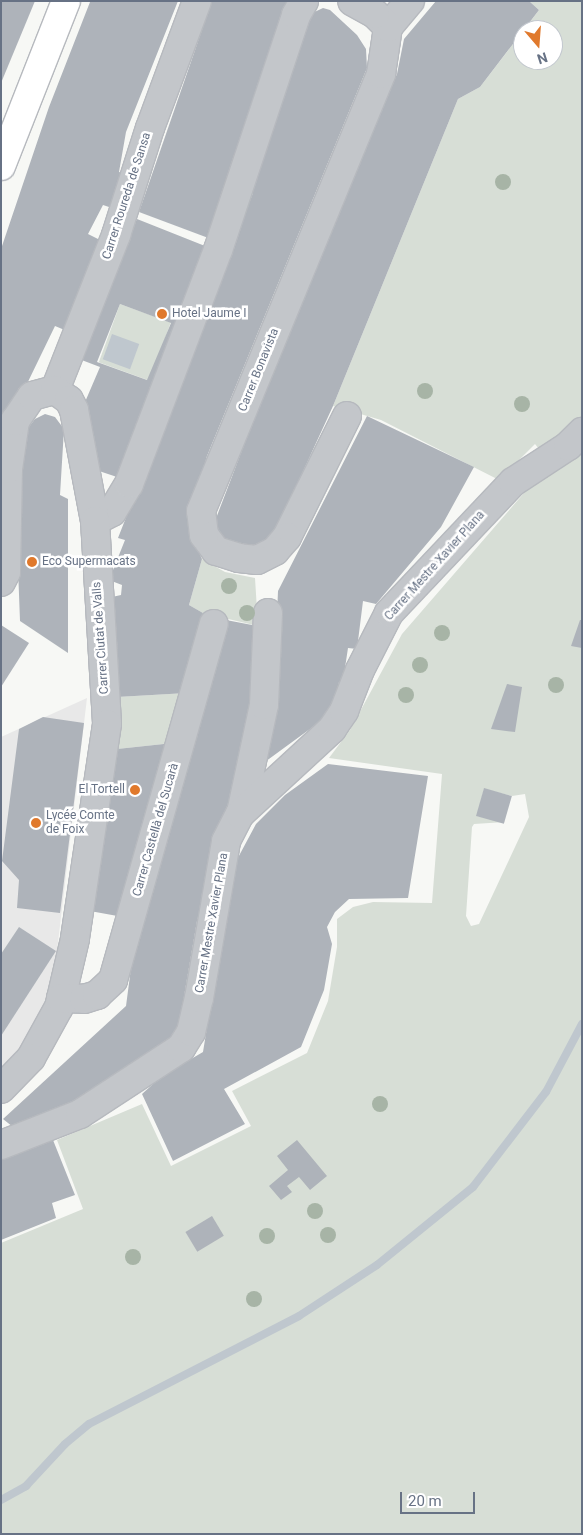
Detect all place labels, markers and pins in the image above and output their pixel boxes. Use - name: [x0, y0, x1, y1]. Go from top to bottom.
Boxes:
- place label: Hotel Jaume I: [172, 307, 246, 321]
- marker: Hotel Jaume I: [156, 308, 168, 320]
- place label: Eco Supermacats: [42, 555, 136, 569]
- marker: Eco Supermacats: [26, 556, 38, 568]
- place label: El Tortell: [78, 783, 125, 797]
- marker: El Tortell: [129, 784, 141, 796]
- place label: Lycée Comte de Foix: [46, 809, 115, 837]
- marker: Lycée Comte de Foix: [30, 817, 42, 829]

